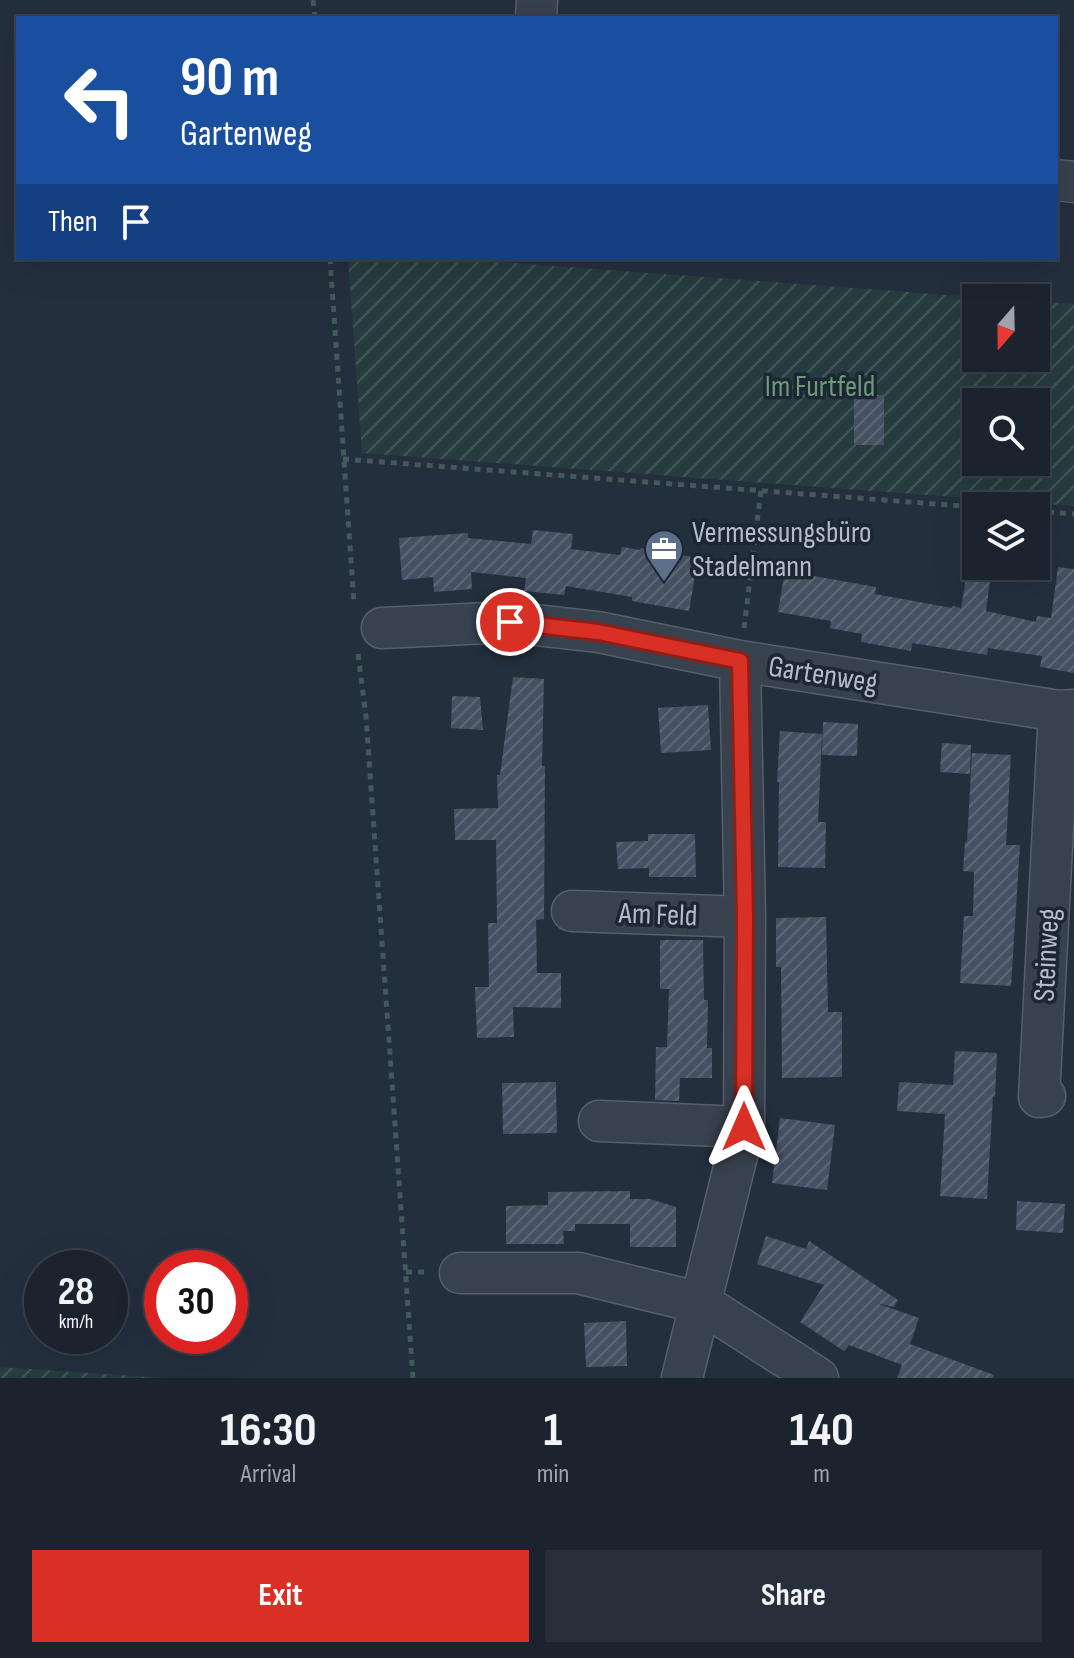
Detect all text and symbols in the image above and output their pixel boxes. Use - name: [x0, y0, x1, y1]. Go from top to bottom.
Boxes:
- text: 90 m: [180, 45, 279, 112]
- icon: left: [48, 48, 152, 152]
- text: Gartenweg: [180, 113, 312, 156]
- icon: arrive: [114, 200, 158, 244]
- text: Then: [48, 204, 98, 240]
- north arrow: [962, 284, 1050, 372]
- map controls: [962, 284, 1050, 580]
- park label: Im Furtfeld: [765, 369, 875, 405]
- button: search: [962, 388, 1050, 476]
- button: layers: [962, 492, 1050, 580]
- place label: Vermessungsbüro Stadelmann: [692, 515, 871, 585]
- office icon: Vermessungsbüro Stadelmann: [643, 528, 685, 583]
- pin: [476, 588, 544, 656]
- icon: arrive: [488, 600, 532, 644]
- street label: Gartenweg: [766, 649, 880, 701]
- street label: Am Feld: [617, 896, 698, 934]
- street label: Steinweg: [1027, 908, 1067, 1002]
- position arrow: [702, 1085, 786, 1169]
- speed limit sign: 30: [144, 1250, 248, 1354]
- text: 28: [58, 1268, 94, 1316]
- text: km/h: [59, 1310, 93, 1334]
- text: 16:30: [220, 1402, 317, 1459]
- text: 1: [544, 1402, 562, 1459]
- text: 140: [789, 1402, 854, 1459]
- text: Arrival: [240, 1459, 296, 1490]
- text: min: [537, 1459, 569, 1490]
- text: m: [813, 1459, 830, 1490]
- button: Exit: [32, 1550, 529, 1642]
- button: Share: [545, 1550, 1042, 1642]

